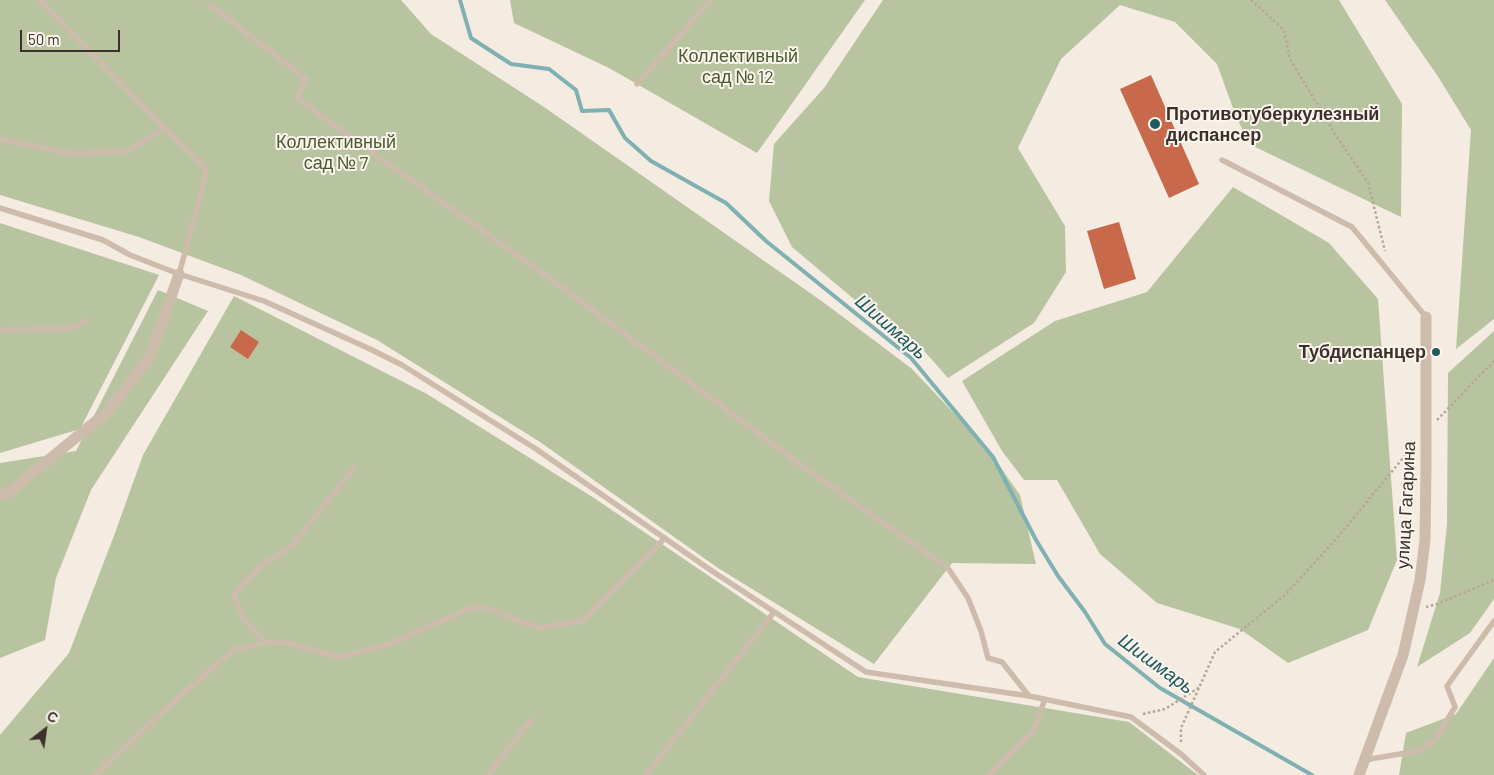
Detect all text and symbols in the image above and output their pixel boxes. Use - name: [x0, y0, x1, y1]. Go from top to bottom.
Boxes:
- scale bar: [22, 20, 122, 52]
- text: 50 m: [28, 30, 60, 48]
- park label: Коллективный сад № 12: [678, 45, 798, 88]
- place label: Противотуберкулезный диспансер: [1166, 103, 1379, 146]
- marker: Противотуберкулезный диспансер: [1148, 117, 1162, 131]
- park label: Коллективный сад № 7: [276, 131, 396, 173]
- water label: Шишмарь: [850, 290, 932, 364]
- place label: Тубдиспанцер: [1299, 341, 1426, 363]
- marker: Тубдиспанцер: [1430, 346, 1442, 358]
- street label: улица Гагарина: [1392, 441, 1420, 569]
- water label: Шишмарь: [1114, 629, 1198, 699]
- north arrow: [20, 705, 70, 755]
- text: С: [44, 707, 61, 726]

